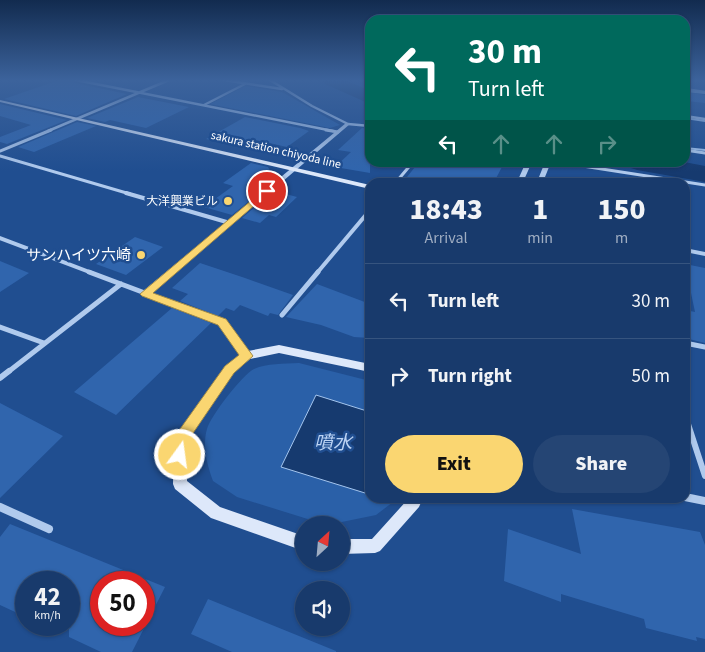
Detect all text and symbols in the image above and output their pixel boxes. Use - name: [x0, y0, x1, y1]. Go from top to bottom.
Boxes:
- text: 30 m: [468, 27, 542, 77]
- icon: left: [385, 35, 450, 100]
- text: Turn left: [468, 73, 544, 105]
- street label: sakura station chiyoda line: [209, 127, 343, 173]
- icon: left: [434, 130, 462, 158]
- icon: ahead: [487, 130, 515, 158]
- icon: ahead: [540, 130, 568, 158]
- icon: right: [593, 130, 621, 158]
- pin: [246, 170, 288, 212]
- icon: arrive: [253, 177, 281, 205]
- text: 18:43: [409, 188, 483, 231]
- text: 1: [532, 188, 548, 231]
- text: 150: [598, 188, 646, 231]
- place label: 大洋興業ビル: [146, 193, 218, 210]
- marker: 大洋興業ビル: [222, 195, 234, 207]
- text: Arrival: [425, 227, 468, 249]
- text: min: [527, 227, 553, 249]
- text: m: [615, 227, 628, 249]
- place label: サンハイツ六崎: [26, 245, 131, 266]
- marker: サンハイツ六崎: [135, 249, 147, 261]
- icon: left: [385, 287, 413, 315]
- text: Turn left: [428, 288, 499, 315]
- text: 30 m: [632, 288, 670, 315]
- icon: right: [385, 362, 413, 390]
- text: Turn right: [428, 363, 512, 390]
- text: 50 m: [632, 363, 670, 390]
- position arrow: [153, 428, 205, 480]
- water label: 噴水: [314, 430, 354, 457]
- button: Exit: [385, 435, 523, 493]
- button: Share: [533, 435, 670, 493]
- north arrow: [295, 516, 350, 571]
- map controls: [295, 516, 350, 636]
- speed limit sign: 50: [90, 571, 155, 636]
- text: 42: [34, 579, 61, 615]
- button: sound: [295, 581, 350, 636]
- text: km/h: [34, 607, 61, 624]

